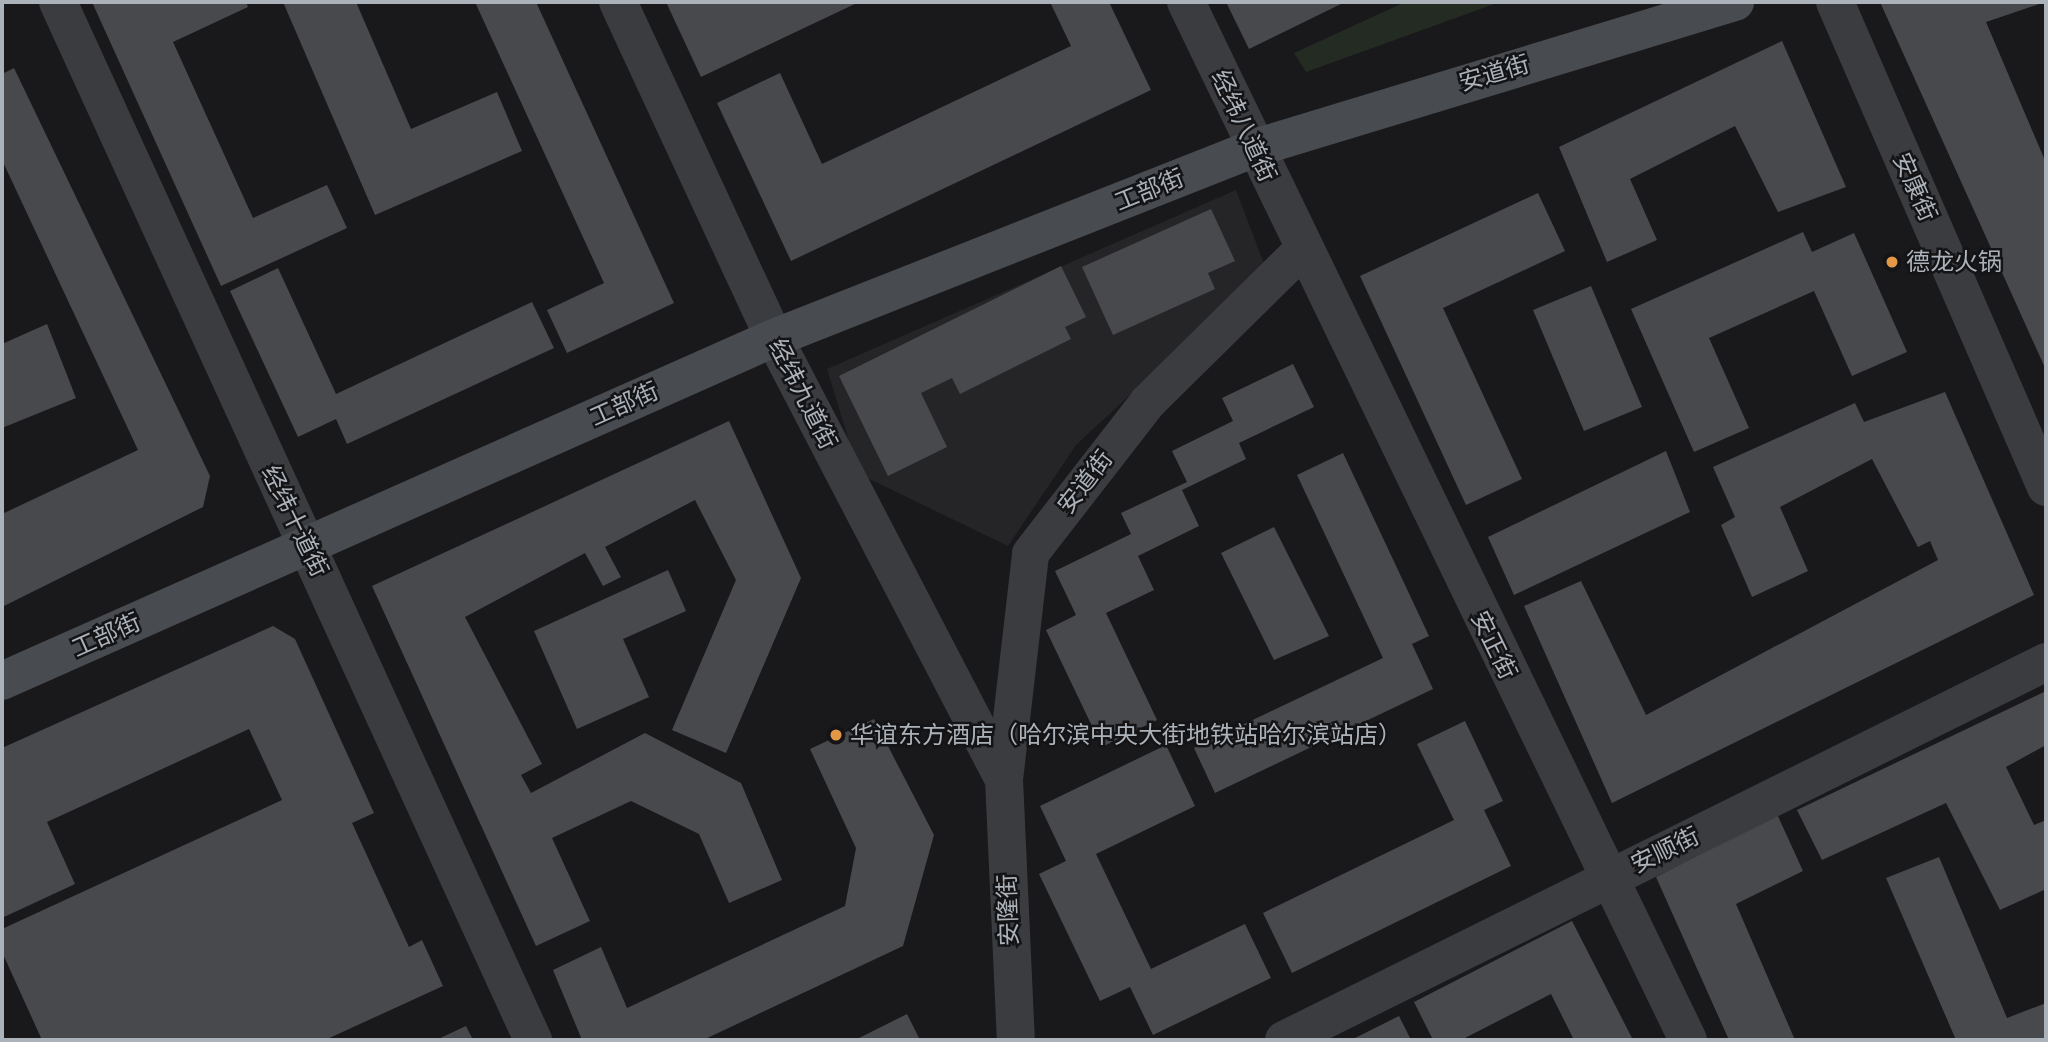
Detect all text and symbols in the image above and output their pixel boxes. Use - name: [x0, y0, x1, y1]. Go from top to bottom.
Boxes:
- street label: 安道街: [1455, 49, 1533, 97]
- street label: 经纬八道街: [1206, 66, 1282, 186]
- street label: 安康街: [1887, 148, 1943, 226]
- street label: 工部街: [1110, 163, 1188, 217]
- place label: 德龙火锅: [1906, 248, 2002, 276]
- marker: 德龙火锅: [1884, 254, 1900, 270]
- street label: 经纬九道街: [763, 334, 843, 454]
- street label: 工部街: [585, 376, 663, 432]
- street label: 安道街: [1051, 445, 1119, 519]
- street label: 经纬十道街: [256, 461, 334, 581]
- street label: 安正街: [1465, 606, 1523, 684]
- street label: 工部街: [67, 607, 145, 663]
- place label: 华谊东方酒店（哈尔滨中央大街地铁站哈尔滨站店）: [850, 721, 1402, 749]
- marker: 华谊东方酒店（哈尔滨中央大街地铁站哈尔滨站店）: [828, 727, 844, 743]
- street label: 安顺街: [1626, 821, 1704, 879]
- street label: 安隆街: [992, 874, 1024, 946]

